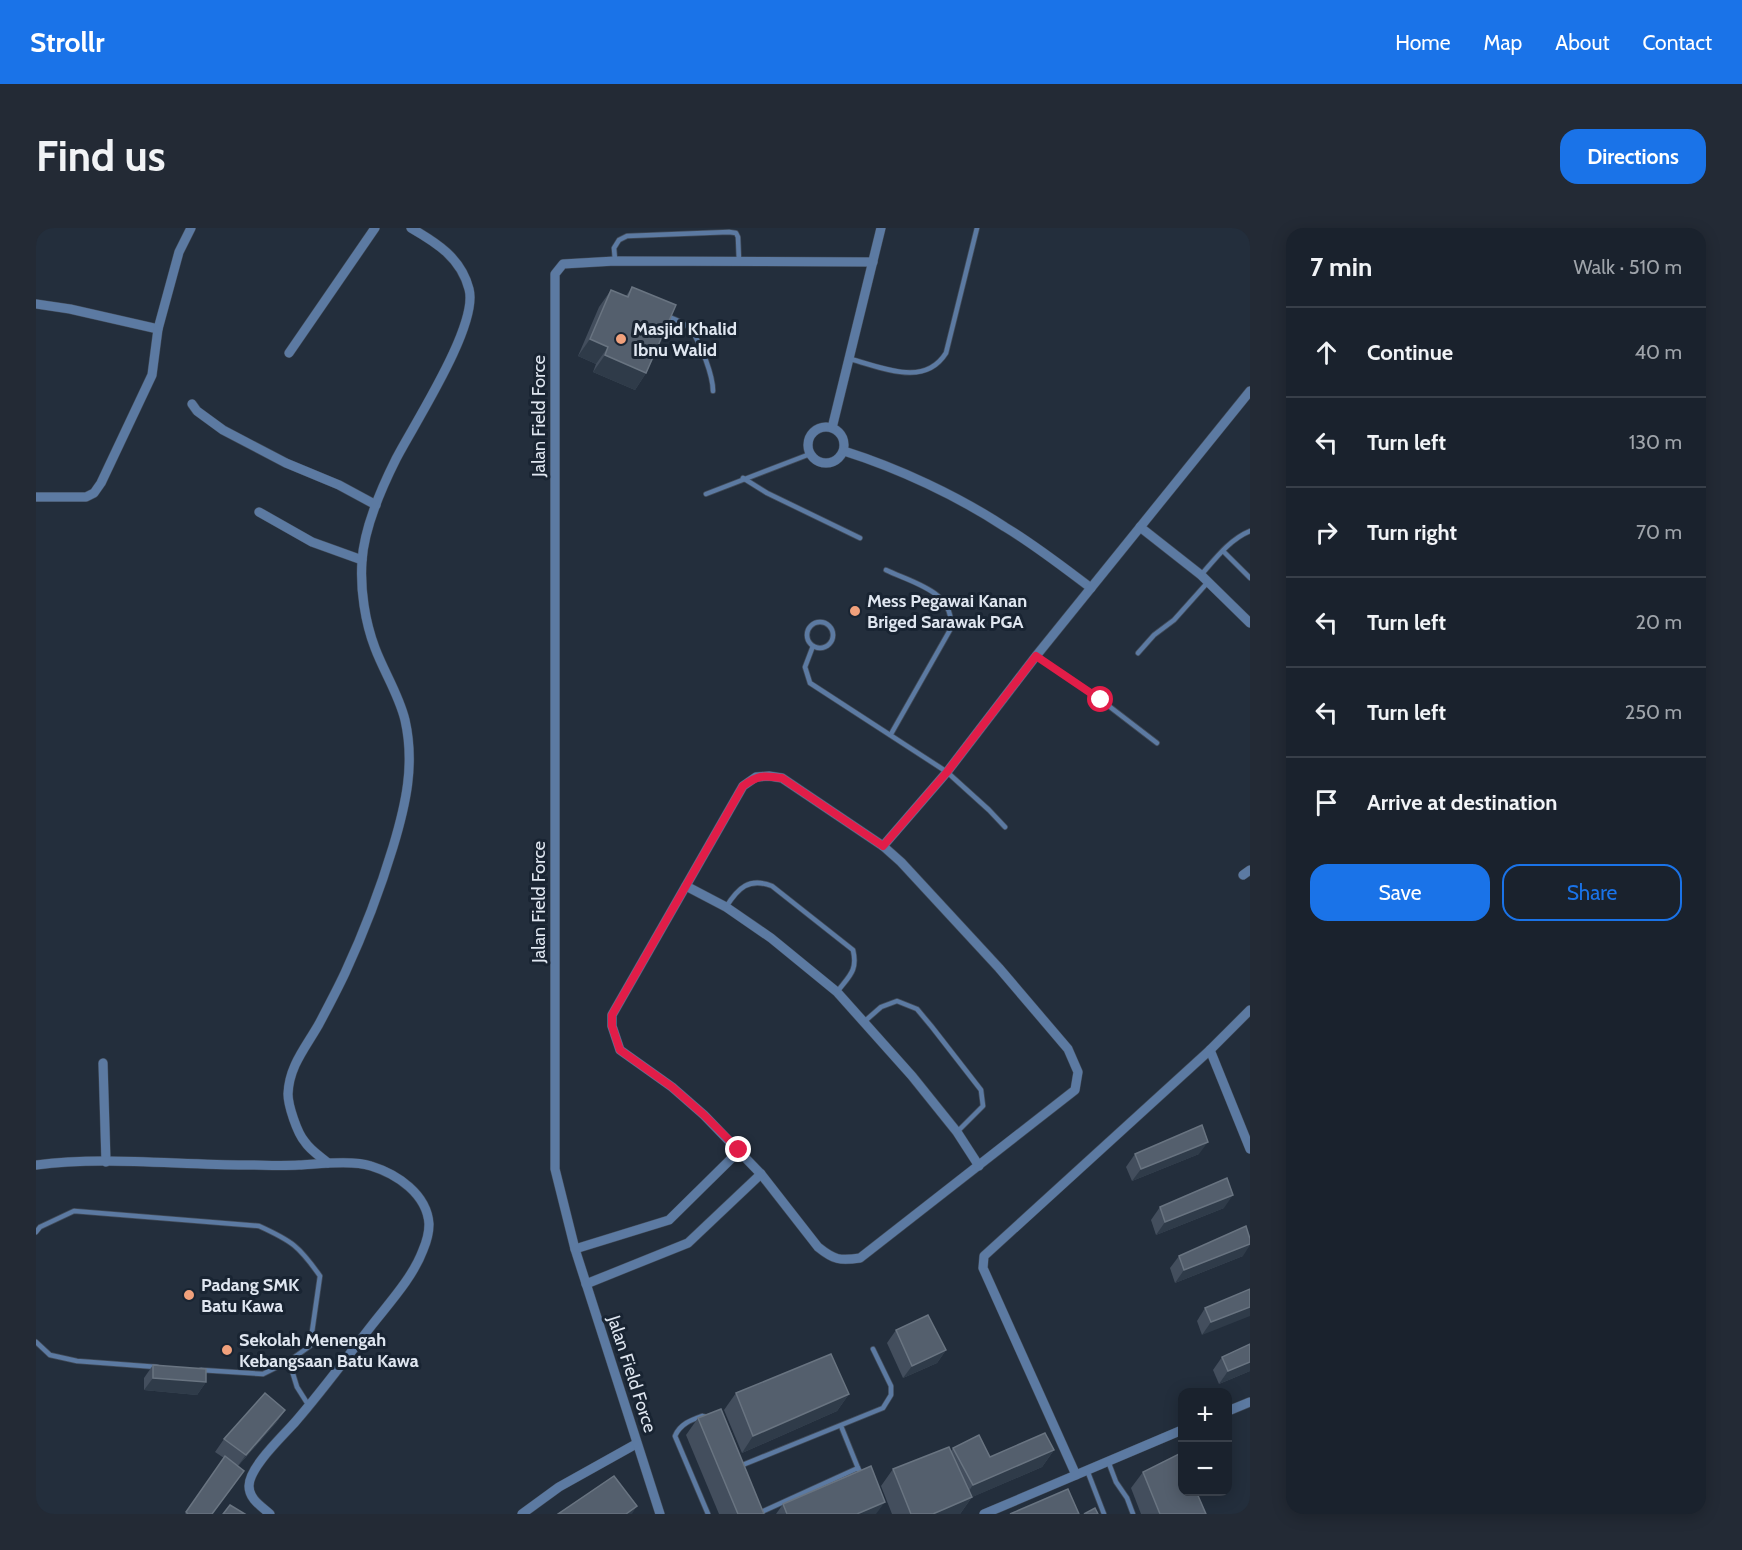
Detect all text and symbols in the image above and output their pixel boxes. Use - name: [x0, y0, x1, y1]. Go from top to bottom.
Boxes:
- text: Strollr: [30, 25, 104, 59]
- text: Home: [1395, 30, 1451, 55]
- text: Map: [1484, 30, 1522, 55]
- text: About: [1555, 30, 1609, 55]
- text: Contact: [1642, 30, 1712, 55]
- button: Directions: [1560, 129, 1706, 184]
- text: Find us: [36, 130, 165, 182]
- text: 7 min: [1310, 251, 1372, 283]
- text: Walk · 510 m: [1574, 255, 1682, 279]
- place label: Masjid Khalid Ibnu Walid: [633, 318, 737, 361]
- marker: Masjid Khalid Ibnu Walid: [614, 332, 628, 346]
- icon: ahead: [1310, 336, 1343, 369]
- text: Continue: [1367, 339, 1453, 366]
- text: 40 m: [1634, 340, 1682, 364]
- street label: Jalan Field Force: [528, 355, 550, 478]
- icon: left: [1310, 426, 1343, 459]
- text: Turn left: [1367, 429, 1446, 456]
- text: 130 m: [1629, 430, 1682, 454]
- icon: right: [1310, 516, 1343, 549]
- text: Turn right: [1367, 519, 1457, 546]
- text: 70 m: [1636, 520, 1682, 544]
- place label: Mess Pegawai Kanan Briged Sarawak PGA: [867, 590, 1027, 633]
- marker: Mess Pegawai Kanan Briged Sarawak PGA: [848, 604, 862, 618]
- icon: left: [1310, 606, 1343, 639]
- text: Turn left: [1367, 609, 1446, 636]
- text: 20 m: [1636, 610, 1682, 634]
- route start: [1087, 686, 1113, 712]
- icon: left: [1310, 696, 1343, 729]
- text: Turn left: [1367, 699, 1446, 726]
- text: 250 m: [1625, 700, 1682, 724]
- icon: arrive: [1310, 786, 1343, 819]
- text: Arrive at destination: [1367, 789, 1557, 816]
- street label: Jalan Field Force: [528, 841, 550, 964]
- button: Save: [1310, 864, 1490, 921]
- button: Share: [1502, 864, 1682, 921]
- route end: [725, 1136, 751, 1162]
- place label: Padang SMK Batu Kawa: [201, 1274, 300, 1317]
- marker: Padang SMK Batu Kawa: [182, 1288, 196, 1302]
- street label: Jalan Field Force: [602, 1312, 661, 1435]
- place label: Sekolah Menengah Kebangsaan Batu Kawa: [239, 1329, 419, 1372]
- marker: Sekolah Menengah Kebangsaan Batu Kawa: [220, 1343, 234, 1357]
- map controls: [1178, 1388, 1232, 1496]
- button: +: [1178, 1388, 1232, 1442]
- button: −: [1178, 1442, 1232, 1496]

